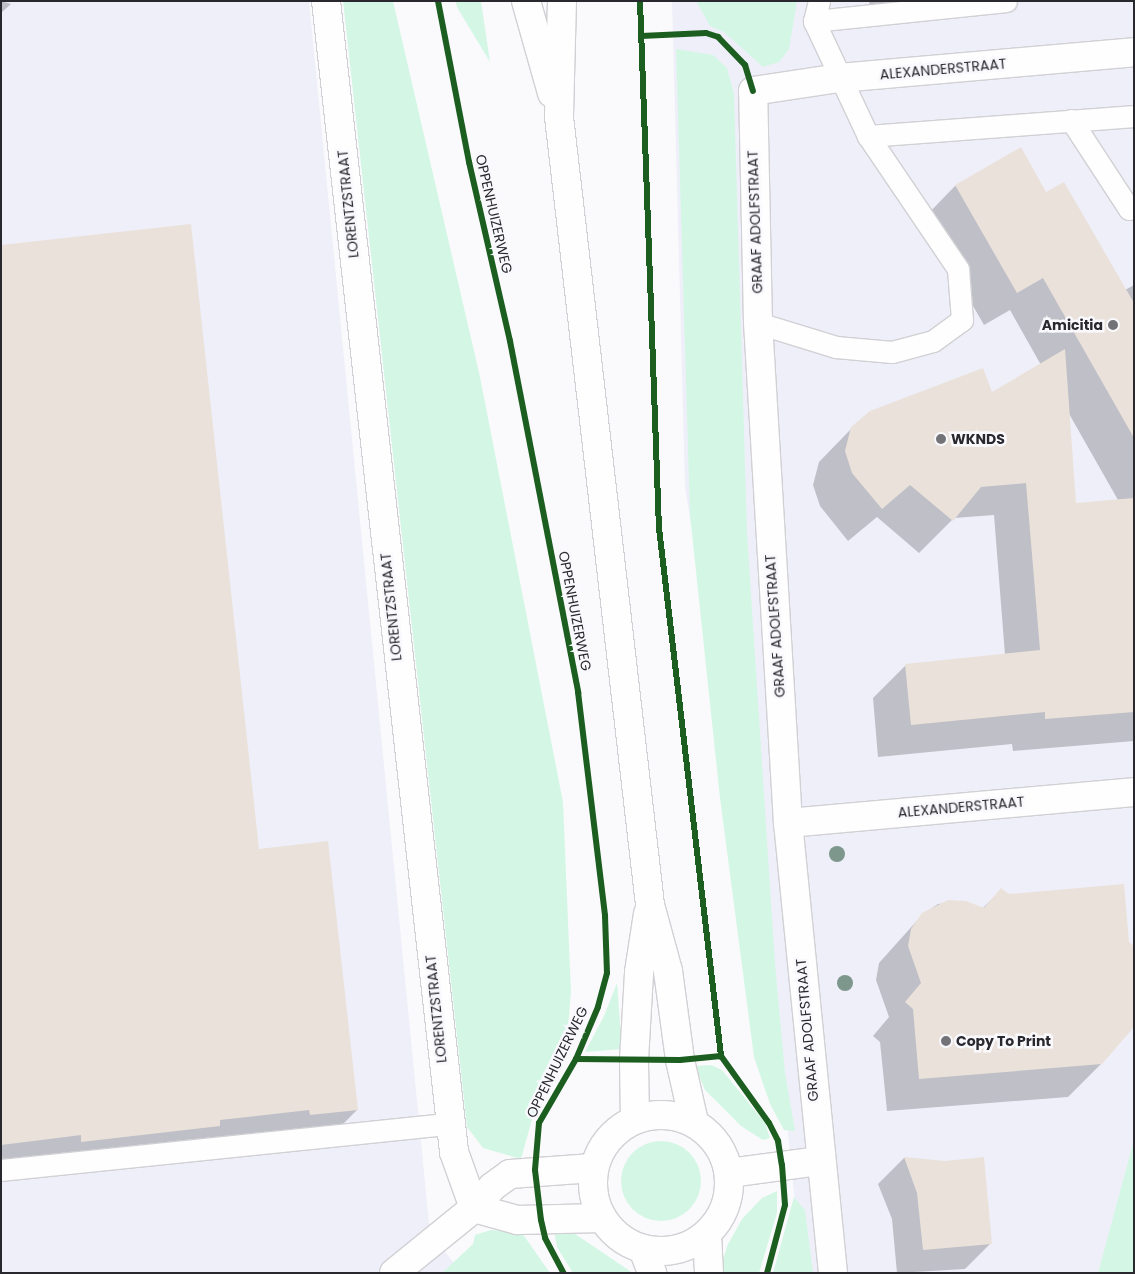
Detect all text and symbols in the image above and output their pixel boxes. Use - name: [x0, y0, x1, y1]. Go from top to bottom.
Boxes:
- street label: ALEXANDERSTRAAT: [879, 55, 1007, 83]
- street label: LORENTZSTRAAT: [334, 149, 362, 259]
- street label: GRAAF ADOLFSTRAAT: [744, 150, 766, 294]
- street label: OPPENHUIZERWEG: [472, 153, 516, 275]
- place label: Amicitia: [1042, 317, 1103, 333]
- marker: Amicitia: [1107, 319, 1119, 331]
- place label: WKNDS: [951, 431, 1005, 447]
- marker: WKNDS: [935, 433, 947, 445]
- street label: OPPENHUIZERWEG: [555, 550, 595, 672]
- street label: LORENTZSTRAAT: [377, 552, 405, 662]
- street label: GRAAF ADOLFSTRAAT: [762, 554, 788, 698]
- street label: ALEXANDERSTRAAT: [897, 793, 1025, 821]
- street label: LORENTZSTRAAT: [422, 954, 450, 1064]
- street label: GRAAF ADOLFSTRAAT: [792, 958, 822, 1102]
- street label: OPPENHUIZERWEG: [523, 1004, 591, 1120]
- place label: Copy To Print: [956, 1033, 1051, 1049]
- marker: Copy To Print: [940, 1035, 952, 1047]

